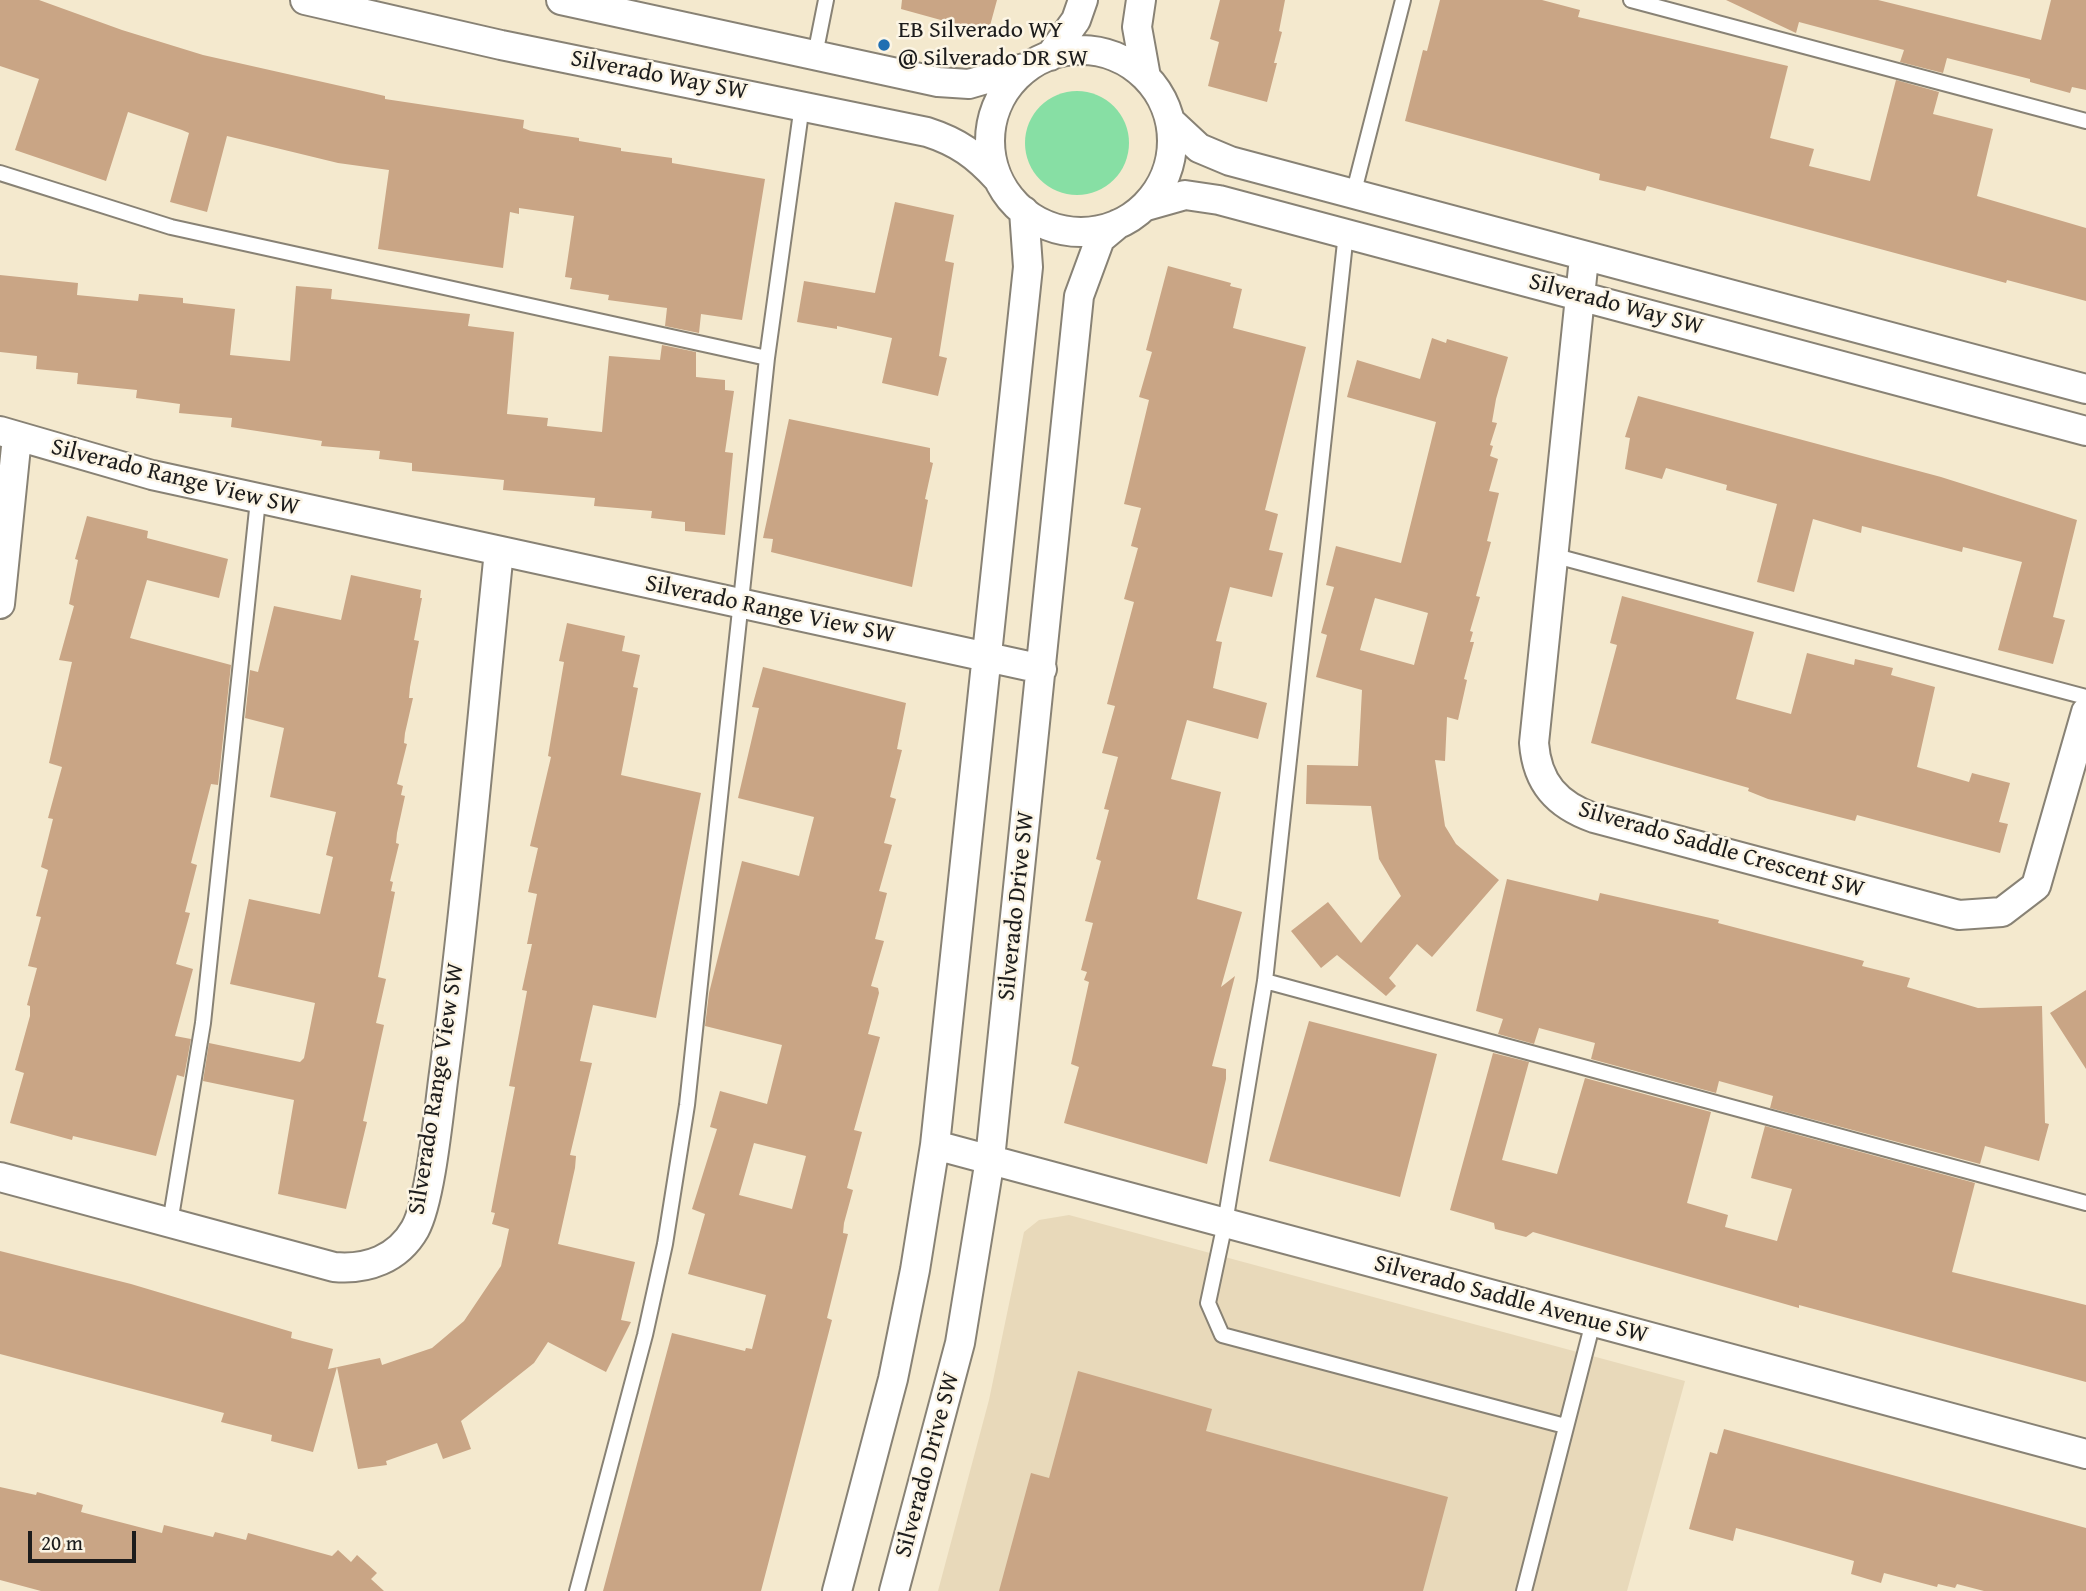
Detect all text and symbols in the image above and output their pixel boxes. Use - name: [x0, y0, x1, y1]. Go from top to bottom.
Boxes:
- place label: EB Silverado WY @ Silverado DR SW: [898, 17, 1088, 73]
- marker: EB Silverado WY @ Silverado DR SW: [876, 37, 892, 53]
- street label: Silverado Way SW: [568, 45, 750, 107]
- street label: Silverado Way SW: [1526, 268, 1706, 342]
- street label: Silverado Range View SW: [48, 433, 302, 523]
- street label: Silverado Range View SW: [643, 569, 897, 651]
- street label: Silverado Saddle Crescent SW: [1575, 795, 1867, 905]
- street label: Silverado Drive SW: [993, 810, 1041, 1002]
- street label: Silverado Range View SW: [403, 961, 471, 1217]
- street label: Silverado Saddle Avenue SW: [1371, 1250, 1651, 1350]
- street label: Silverado Drive SW: [889, 1369, 967, 1561]
- scale bar: [32, 1518, 140, 1562]
- text: 20 m: [41, 1527, 83, 1558]

